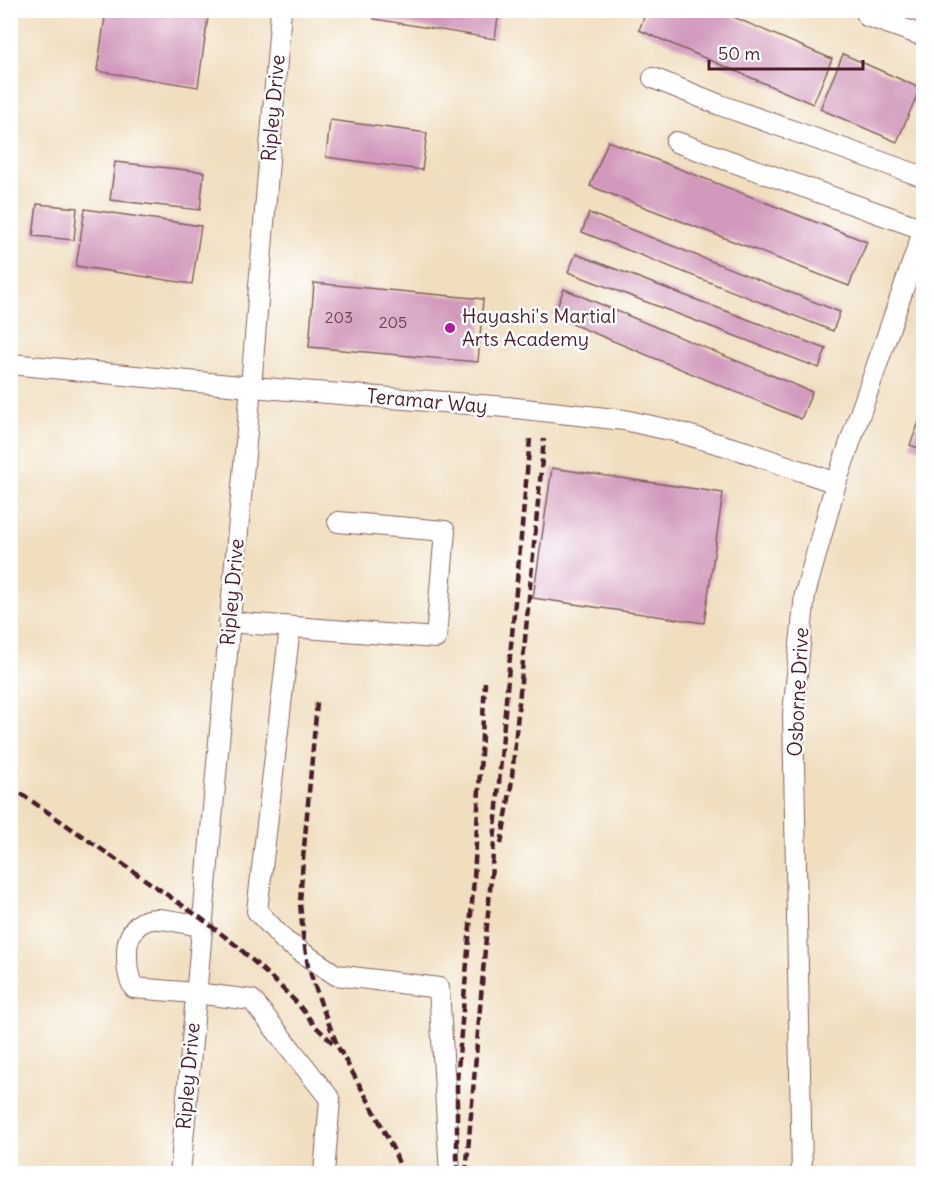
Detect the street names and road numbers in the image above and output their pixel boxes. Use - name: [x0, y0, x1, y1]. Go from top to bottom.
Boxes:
- street label: Ripley Drive: [255, 53, 290, 162]
- street label: Teramar Way: [366, 383, 489, 418]
- street label: Ripley Drive: [214, 537, 249, 646]
- street label: Osborne Drive: [782, 627, 813, 757]
- street label: Ripley Drive: [170, 1021, 205, 1130]

